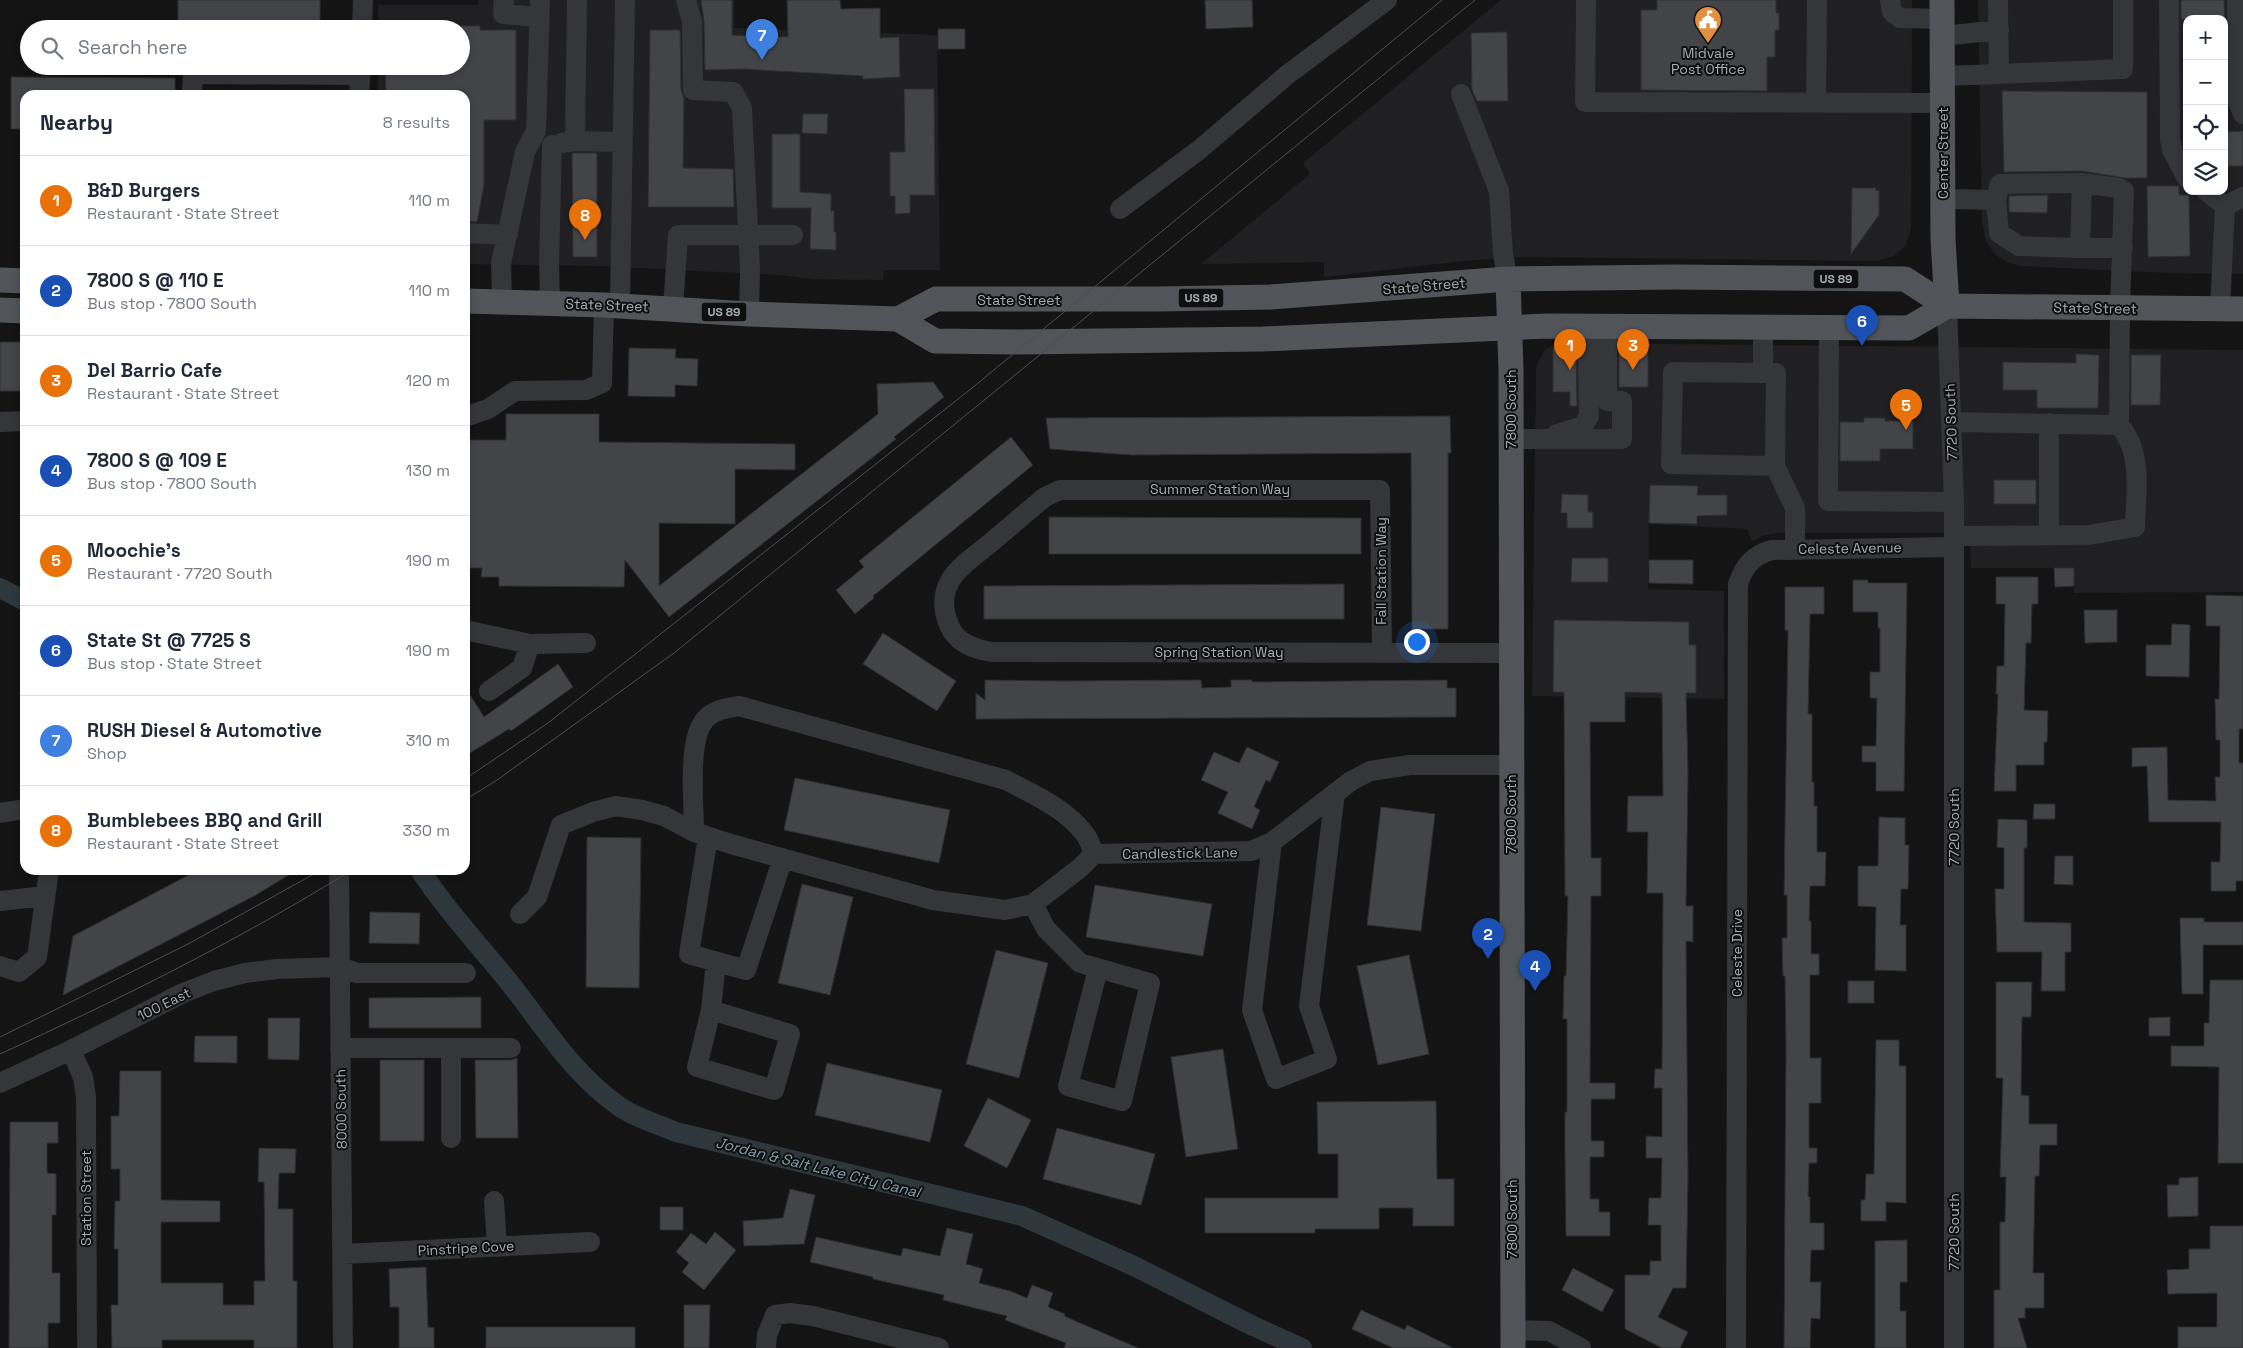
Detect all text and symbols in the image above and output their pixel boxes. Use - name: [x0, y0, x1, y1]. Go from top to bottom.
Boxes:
- public building icon: Midvale Post Office: [1693, 5, 1723, 44]
- map controls: [2183, 15, 2228, 195]
- button: +: [2183, 15, 2228, 60]
- pin: 7: [746, 19, 778, 60]
- search box: [20, 20, 470, 75]
- icon: search: [38, 34, 66, 62]
- text: Search here: [78, 35, 188, 60]
- place label: Midvale Post Office: [1671, 44, 1745, 78]
- button: −: [2183, 60, 2228, 105]
- button: locate: [2183, 105, 2228, 150]
- street label: Center Street: [1934, 107, 1952, 199]
- text: Nearby: [40, 109, 113, 136]
- text: 8 results: [383, 112, 450, 133]
- button: layers: [2183, 150, 2228, 195]
- text: B&D Burgers: [87, 178, 200, 203]
- text: 1: [52, 190, 60, 211]
- text: 110 m: [408, 190, 450, 211]
- pin: 8: [569, 199, 601, 240]
- text: Restaurant · State Street: [87, 203, 279, 224]
- text: 7800 S @ 110 E: [87, 268, 224, 293]
- road number: US 89: [1814, 270, 1858, 288]
- street label: State Street: [1382, 273, 1466, 299]
- text: 2: [51, 280, 61, 301]
- text: 110 m: [408, 280, 450, 301]
- road number: US 89: [1178, 288, 1224, 308]
- street label: State Street: [977, 291, 1061, 309]
- text: Bus stop · 7800 South: [87, 293, 257, 314]
- street label: State Street: [565, 295, 649, 315]
- street label: State Street: [2053, 298, 2137, 318]
- road number: US 89: [702, 302, 746, 322]
- pin: 6: [1846, 305, 1878, 346]
- pin: 1: [1554, 329, 1586, 370]
- pin: 3: [1617, 329, 1649, 370]
- text: Del Barrio Cafe: [87, 358, 222, 383]
- text: 3: [51, 370, 61, 391]
- text: 120 m: [406, 370, 450, 391]
- street label: 7800 South: [1502, 370, 1520, 448]
- text: Restaurant · State Street: [87, 383, 279, 404]
- street label: 7720 South: [1941, 383, 1961, 461]
- pin: 5: [1890, 389, 1922, 430]
- text: 7800 S @ 109 E: [87, 448, 227, 473]
- text: 4: [51, 460, 61, 481]
- text: 130 m: [406, 460, 450, 481]
- text: Bus stop · 7800 South: [87, 473, 257, 494]
- street label: Summer Station Way: [1150, 480, 1290, 498]
- street label: Fall Station Way: [1372, 517, 1390, 625]
- text: Moochie's: [87, 538, 181, 563]
- street label: Celeste Avenue: [1798, 538, 1902, 558]
- text: 5: [51, 550, 61, 571]
- text: 190 m: [405, 550, 450, 571]
- text: Restaurant · 7720 South: [87, 563, 273, 584]
- text: State St @ 7725 S: [87, 628, 251, 653]
- your location: [1404, 629, 1430, 655]
- text: 6: [51, 640, 61, 661]
- text: 190 m: [405, 640, 450, 661]
- street label: Spring Station Way: [1154, 643, 1284, 661]
- text: Bus stop · State Street: [87, 653, 262, 674]
- text: RUSH Diesel & Automotive: [87, 718, 322, 743]
- text: 7: [52, 730, 60, 751]
- text: 310 m: [406, 730, 450, 751]
- text: Shop: [87, 743, 127, 764]
- street label: 7800 South: [1502, 775, 1520, 853]
- street label: 7720 South: [1945, 788, 1963, 866]
- text: Bumblebees BBQ and Grill: [87, 808, 322, 833]
- text: 8: [51, 820, 61, 841]
- text: 330 m: [403, 820, 450, 841]
- text: Restaurant · State Street: [87, 833, 279, 854]
- street label: Candlestick Lane: [1122, 843, 1238, 863]
- street label: Celeste Drive: [1728, 909, 1746, 997]
- pin: 2: [1472, 918, 1504, 959]
- pin: 4: [1519, 950, 1551, 991]
- street label: 100 East: [134, 983, 194, 1025]
- street label: 8000 South: [331, 1069, 351, 1149]
- water label: Jordan & Salt Lake City Canal: [714, 1132, 924, 1202]
- street label: Station Street: [77, 1150, 95, 1246]
- street label: 7800 South: [1503, 1180, 1521, 1258]
- street label: 7720 South: [1945, 1193, 1963, 1271]
- street label: Pinstripe Cove: [417, 1236, 515, 1260]

